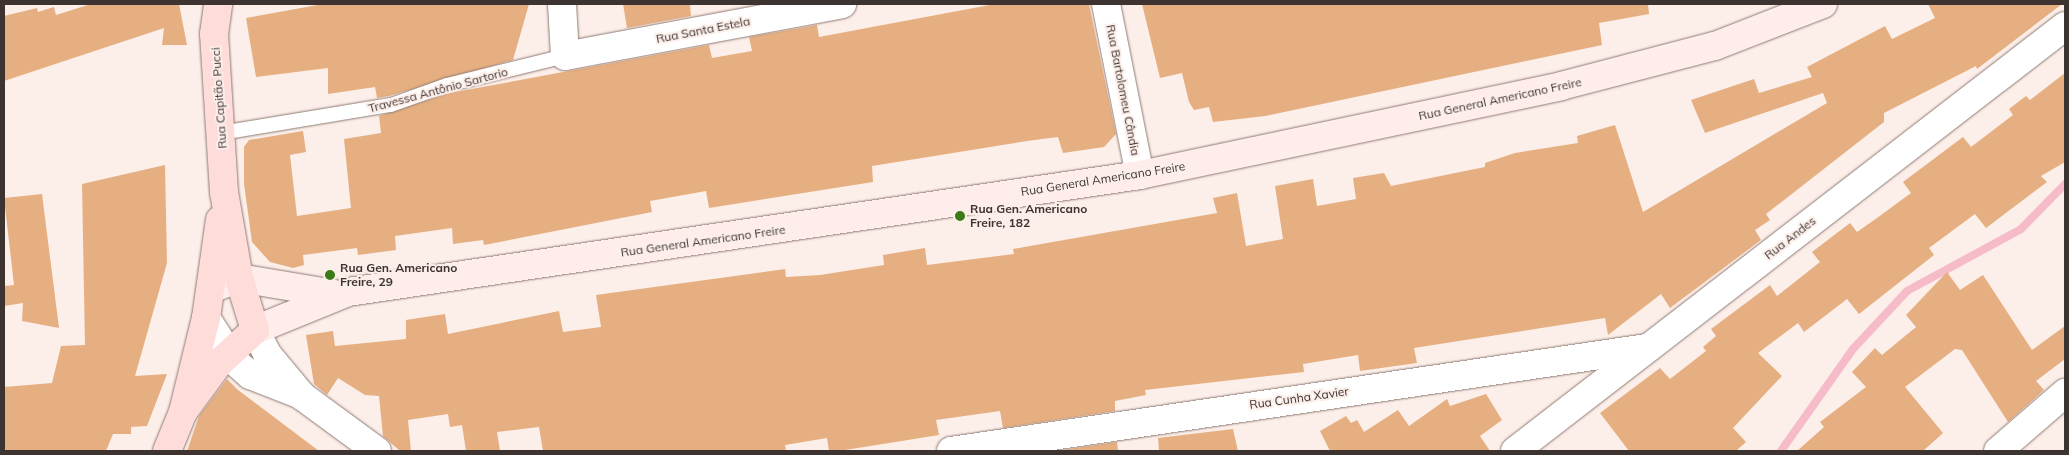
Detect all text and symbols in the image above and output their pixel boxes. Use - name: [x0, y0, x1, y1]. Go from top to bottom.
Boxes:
- street label: Rua Santa Estela: [655, 14, 751, 46]
- street label: Rua Bartolomeu Cândia: [1103, 23, 1143, 157]
- street label: Rua Capitão Pucci: [208, 47, 230, 149]
- street label: Travessa Antônio Sartorio: [367, 64, 509, 116]
- street label: Rua General Americano Freire: [1417, 75, 1583, 123]
- street label: Rua General Americano Freire: [1020, 159, 1186, 199]
- place label: Rua Gen. Americano Freire, 182: [970, 202, 1087, 230]
- marker: Rua Gen. Americano Freire, 182: [954, 210, 966, 222]
- street label: Rua Andes: [1761, 214, 1819, 262]
- street label: Rua General Americano Freire: [620, 222, 786, 260]
- place label: Rua Gen. Americano Freire, 29: [340, 261, 457, 289]
- marker: Rua Gen. Americano Freire, 29: [324, 269, 336, 281]
- street label: Rua Cunha Xavier: [1248, 384, 1350, 412]

